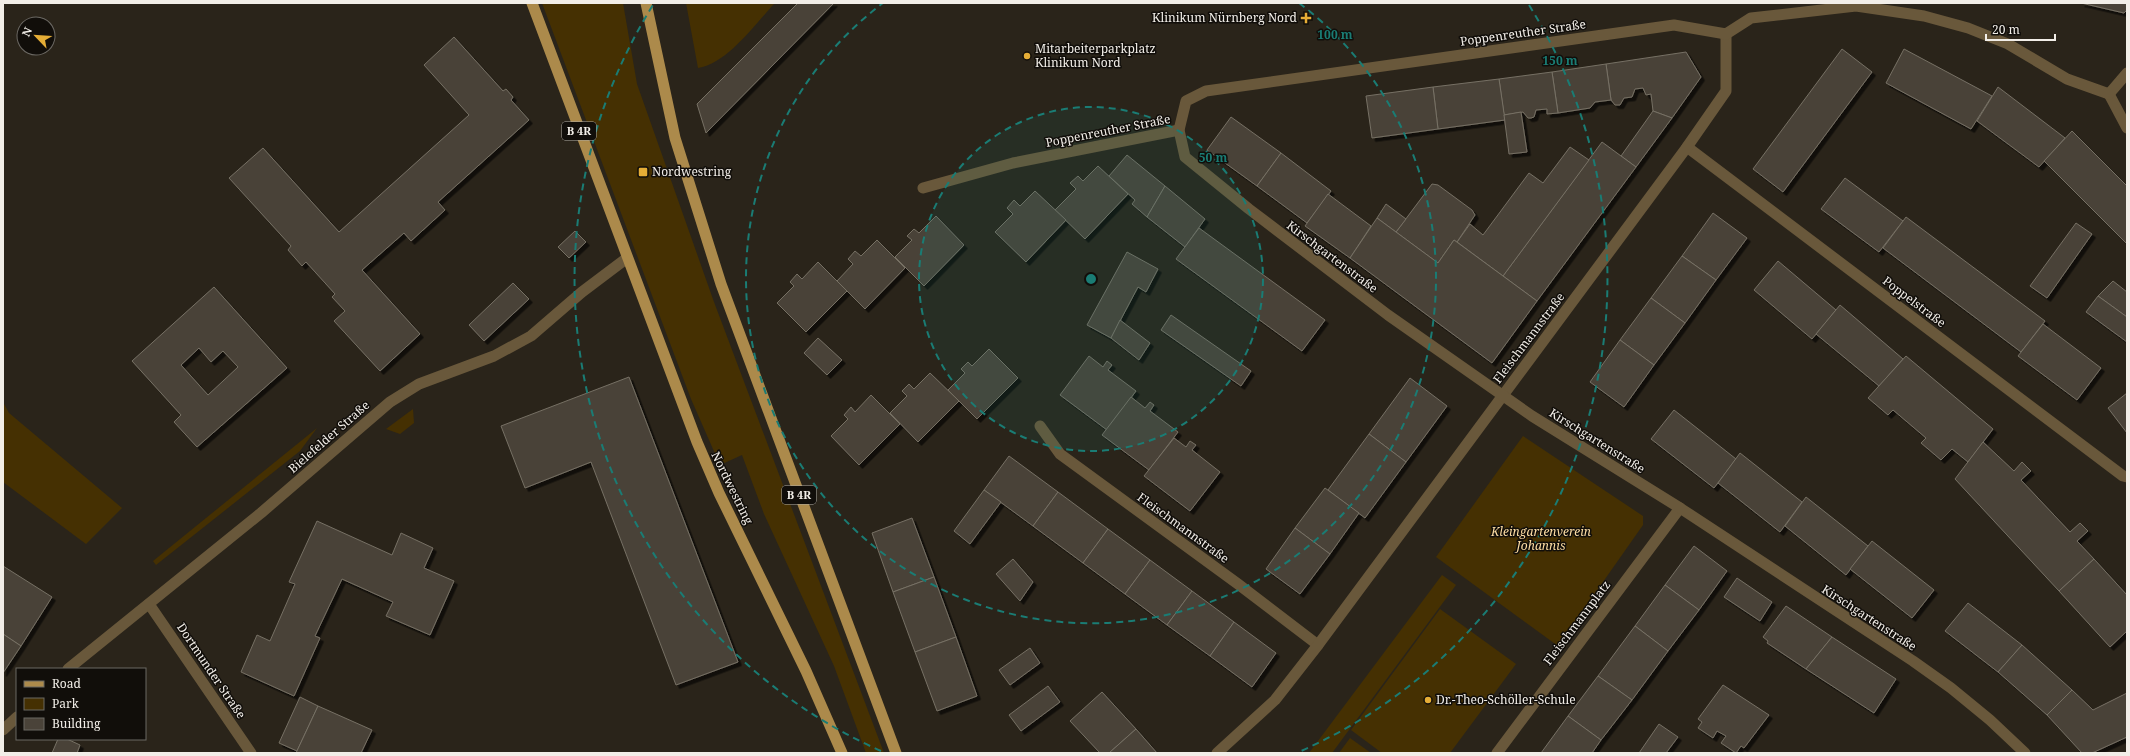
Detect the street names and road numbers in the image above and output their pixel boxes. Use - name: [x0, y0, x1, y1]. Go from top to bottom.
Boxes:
- street label: Poppenreuther Straße: [1459, 15, 1587, 50]
- street label: Poppenreuther Straße: [1044, 110, 1172, 151]
- road number: B 4R: [562, 122, 596, 140]
- street label: Kirschgartenstraße: [1283, 217, 1381, 297]
- street label: Poppelstraße: [1879, 272, 1949, 331]
- street label: Fleischmannstraße: [1489, 289, 1568, 387]
- street label: Bielefelder Straße: [284, 397, 373, 477]
- street label: Kirschgartenstraße: [1546, 404, 1648, 477]
- street label: Nordwestring: [707, 448, 758, 528]
- road number: B 4R: [782, 486, 816, 504]
- street label: Fleischmannstraße: [1134, 489, 1233, 567]
- street label: Fleischmannplatz: [1539, 577, 1614, 668]
- street label: Kirschgartenstraße: [1818, 580, 1920, 655]
- street label: Dortmunder Straße: [173, 620, 250, 722]

